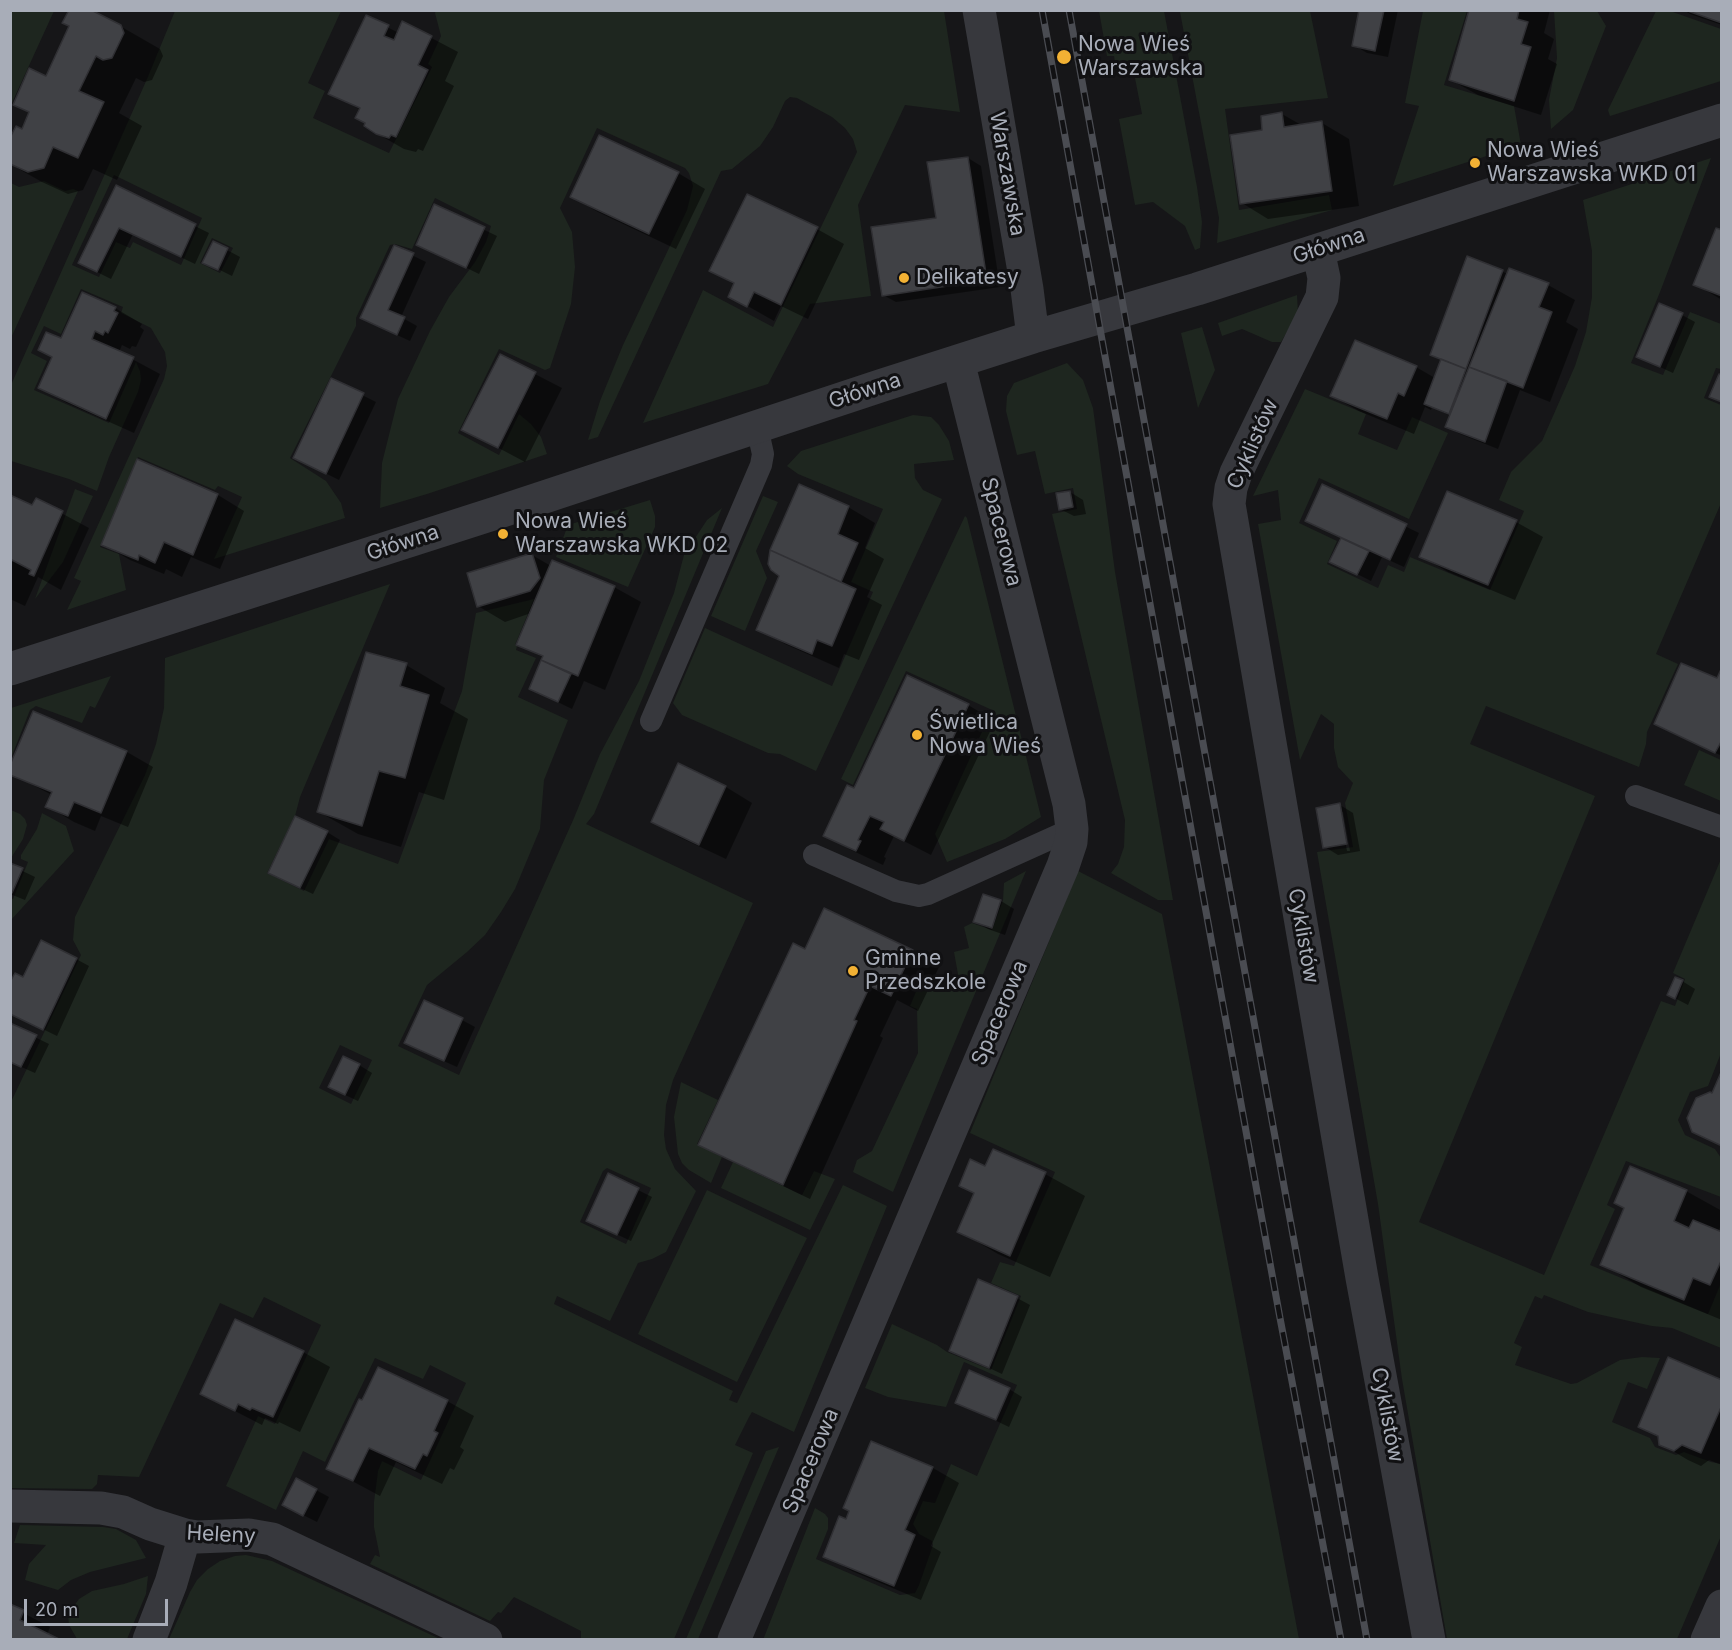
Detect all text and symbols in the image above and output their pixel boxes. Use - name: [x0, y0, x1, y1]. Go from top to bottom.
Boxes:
- place label: Nowa Wieś Warszawska: [1078, 32, 1203, 82]
- marker: Nowa Wieś Warszawska: [1055, 48, 1073, 66]
- street label: Warszawska: [984, 110, 1030, 238]
- place label: Nowa Wieś Warszawska WKD 01: [1487, 138, 1696, 188]
- marker: Nowa Wieś Warszawska WKD 01: [1468, 156, 1482, 170]
- street label: Główna: [1290, 223, 1368, 269]
- place label: Delikatesy: [916, 265, 1019, 291]
- marker: Delikatesy: [897, 271, 911, 285]
- street label: Główna: [826, 368, 904, 414]
- street label: Cyklistów: [1222, 395, 1284, 493]
- street label: Spacerowa: [975, 475, 1027, 589]
- place label: Nowa Wieś Warszawska WKD 02: [515, 509, 728, 559]
- street label: Główna: [364, 520, 442, 566]
- marker: Nowa Wieś Warszawska WKD 02: [496, 527, 510, 541]
- place label: Świetlica Nowa Wieś: [929, 710, 1041, 760]
- marker: Świetlica Nowa Wieś: [910, 728, 924, 742]
- street label: Cyklistów: [1282, 886, 1324, 986]
- place label: Gminne Przedszkole: [865, 946, 986, 996]
- street label: Spacerowa: [967, 957, 1033, 1069]
- marker: Gminne Przedszkole: [846, 964, 860, 978]
- street label: Cyklistów: [1365, 1365, 1409, 1465]
- street label: Spacerowa: [778, 1405, 844, 1517]
- street label: Heleny: [186, 1521, 256, 1549]
- scale bar: [27, 1587, 171, 1625]
- text: 20 m: [35, 1599, 78, 1620]

